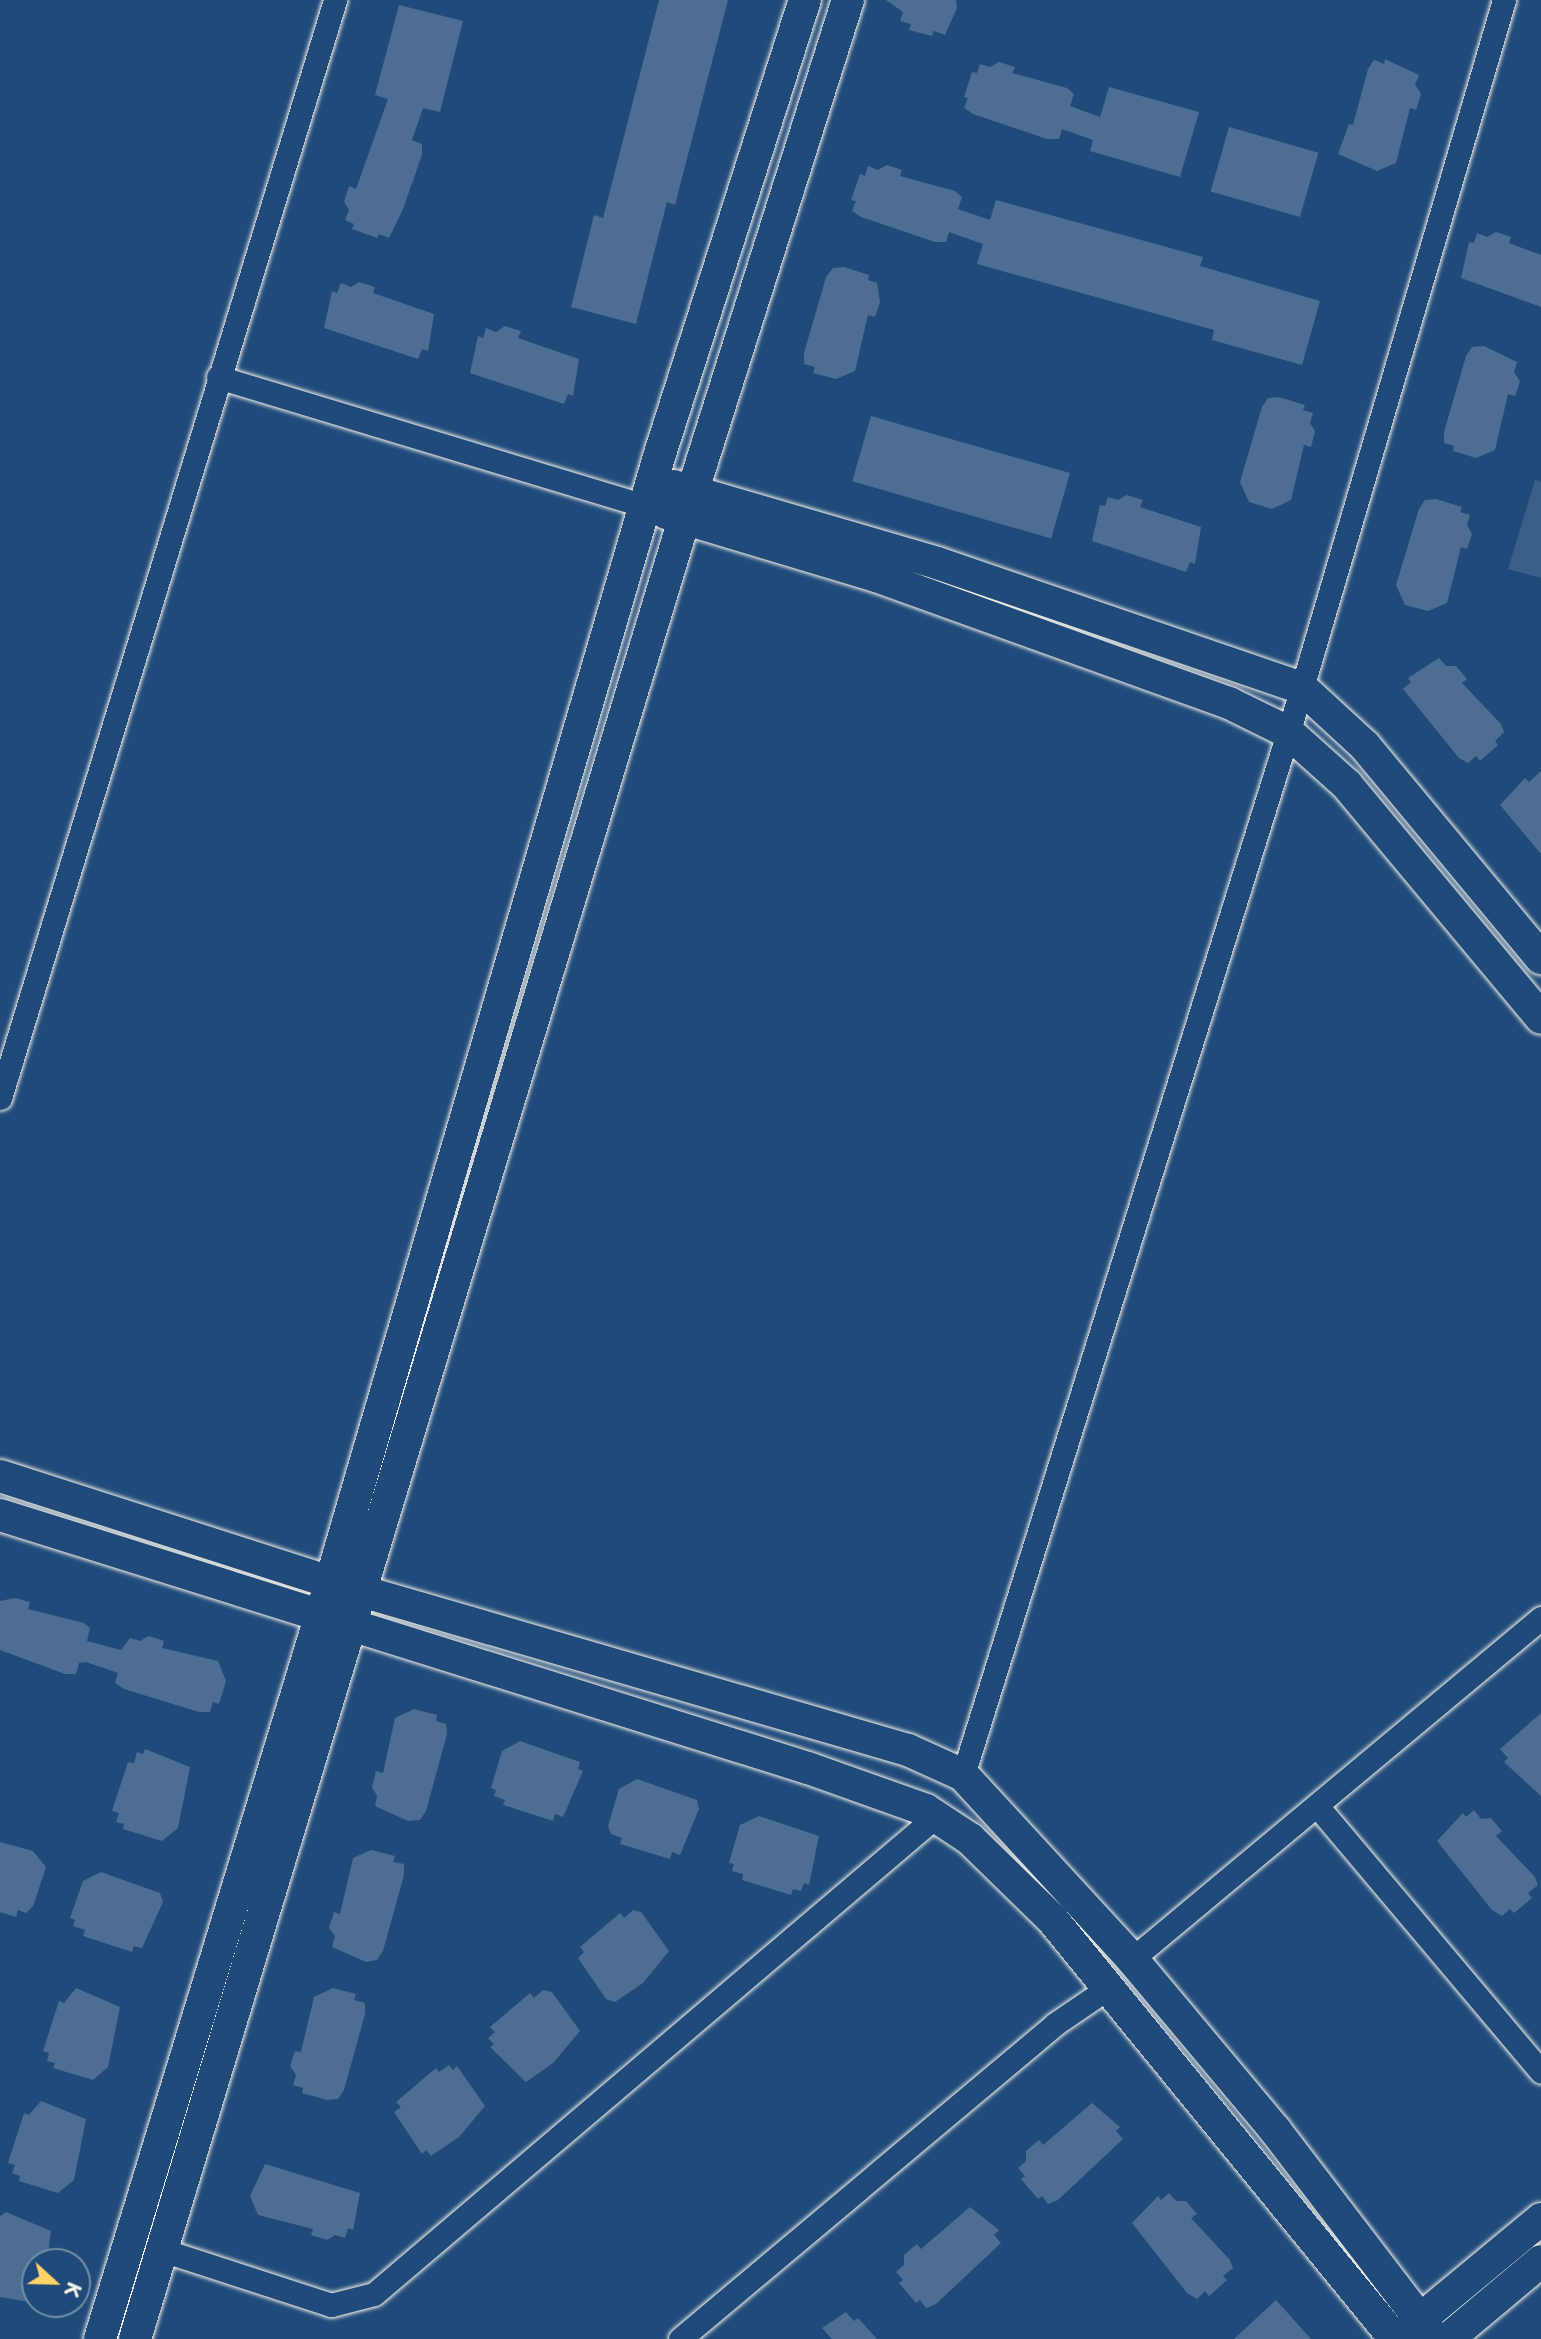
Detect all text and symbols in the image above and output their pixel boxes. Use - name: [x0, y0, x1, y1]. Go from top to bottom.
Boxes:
- north arrow: [21, 2248, 91, 2318]
- text: K: [58, 2278, 89, 2302]

